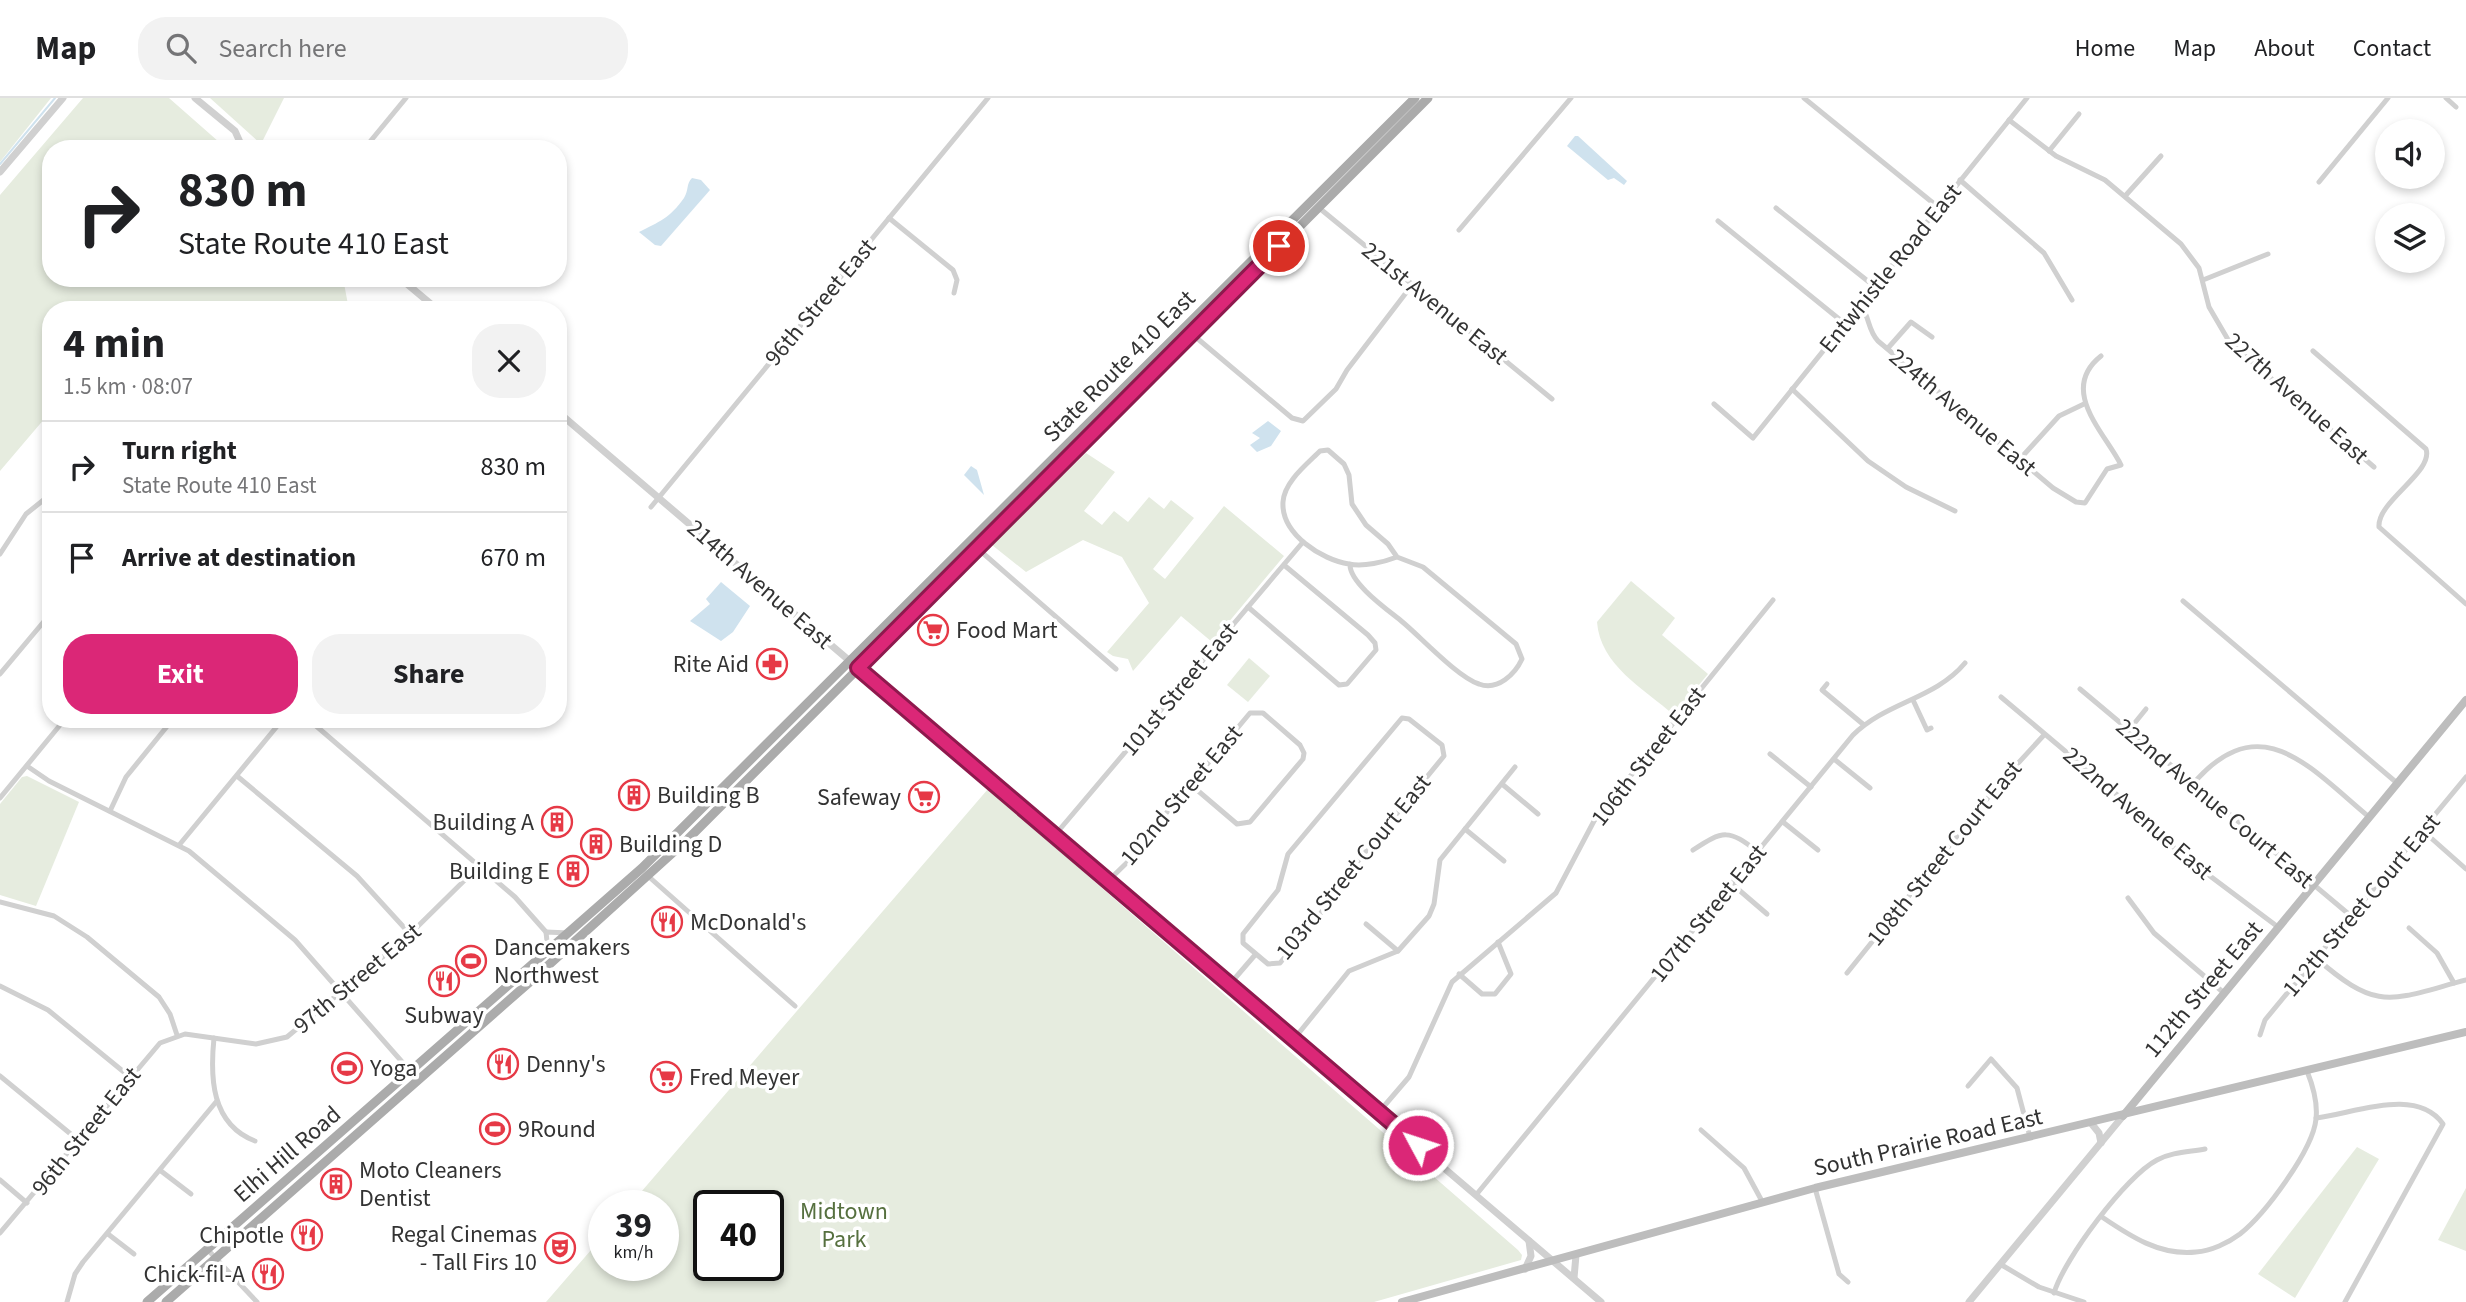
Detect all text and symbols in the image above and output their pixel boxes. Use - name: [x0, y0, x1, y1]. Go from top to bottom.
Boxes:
- search box: [138, 17, 628, 80]
- text: Map: [35, 25, 96, 72]
- icon: search: [162, 29, 200, 67]
- text: Search here: [218, 30, 347, 67]
- text: Home: [2075, 31, 2135, 66]
- text: Map: [2173, 31, 2216, 66]
- text: About: [2254, 31, 2315, 66]
- text: Contact: [2353, 31, 2431, 66]
- map controls: [2375, 119, 2445, 273]
- button: sound: [2375, 119, 2445, 189]
- text: 830 m: [178, 156, 307, 226]
- icon: right: [63, 168, 154, 259]
- street label: Entwhistle Road East: [1811, 176, 1970, 361]
- button: layers: [2375, 203, 2445, 273]
- pin: [1249, 216, 1309, 276]
- text: State Route 410 East: [178, 221, 449, 267]
- icon: arrive: [1260, 227, 1298, 265]
- street label: 96th Street East: [756, 231, 884, 374]
- street label: 221st Avenue East: [1354, 233, 1515, 373]
- street label: State Route 410 East: [1035, 282, 1204, 451]
- text: 4 min: [63, 314, 165, 374]
- button: close: [472, 324, 546, 398]
- street label: 227th Avenue East: [2217, 324, 2376, 473]
- street label: 224th Avenue East: [1881, 340, 2044, 485]
- text: 1.5 km · 08:07: [63, 370, 193, 403]
- text: Turn right: [122, 432, 237, 469]
- icon: right: [63, 448, 101, 486]
- text: 830 m: [480, 448, 546, 485]
- text: State Route 410 East: [122, 469, 317, 502]
- street label: 214th Avenue East: [679, 511, 840, 658]
- icon: arrive: [63, 539, 101, 577]
- text: Arrive at destination: [122, 539, 356, 576]
- text: 670 m: [480, 539, 546, 576]
- supermarket icon: Food Mart: [916, 613, 950, 647]
- place label: Food Mart: [956, 613, 1058, 648]
- street label: 101st Street East: [1113, 615, 1246, 764]
- button: Exit: [63, 634, 298, 714]
- button: Share: [312, 634, 546, 714]
- place label: Rite Aid: [673, 647, 749, 682]
- pharmacy icon: Rite Aid: [755, 647, 789, 681]
- street label: 106th Street East: [1583, 679, 1714, 834]
- street label: 222nd Avenue Court East: [2108, 710, 2321, 897]
- street label: 102nd Street East: [1112, 717, 1251, 873]
- street label: 222nd Avenue East: [2055, 738, 2220, 888]
- street label: 108th Street Court East: [1858, 753, 2030, 954]
- street label: 103rd Street Court East: [1267, 767, 1439, 968]
- building icon: Building B: [617, 778, 651, 812]
- place label: Building B: [657, 778, 760, 813]
- place label: Safeway: [817, 780, 901, 815]
- supermarket icon: Safeway: [907, 780, 941, 814]
- place label: Building A: [433, 805, 534, 840]
- building icon: Building A: [540, 805, 574, 839]
- street label: 112th Street Court East: [2274, 806, 2449, 1005]
- building icon: Building D: [579, 827, 613, 861]
- place label: Building D: [619, 827, 722, 862]
- street label: 107th Street East: [1642, 837, 1775, 990]
- place label: Building E: [449, 854, 550, 889]
- building icon: Building E: [556, 854, 590, 888]
- restaurant icon: McDonald's: [650, 905, 684, 939]
- place label: McDonald's: [690, 905, 806, 940]
- street label: 112th Street East: [2136, 913, 2271, 1065]
- street label: 97th Street East: [286, 914, 429, 1042]
- place label: Dancemakers Northwest: [494, 930, 630, 993]
- sports icon: Dancemakers Northwest: [454, 944, 488, 978]
- restaurant icon: Subway: [427, 964, 461, 998]
- place label: Subway: [404, 998, 484, 1033]
- restaurant icon: Denny's: [486, 1047, 520, 1081]
- place label: Denny's: [526, 1047, 606, 1082]
- sports icon: Yoga: [330, 1051, 364, 1085]
- place label: Yoga: [369, 1051, 417, 1086]
- street label: 96th Street East: [23, 1059, 149, 1203]
- supermarket icon: Fred Meyer: [649, 1060, 683, 1094]
- place label: Fred Meyer: [689, 1060, 800, 1095]
- street label: Elhi Hill Road: [226, 1098, 349, 1211]
- street label: South Prairie Road East: [1810, 1099, 2046, 1186]
- position arrow: [1381, 1108, 1455, 1182]
- sports icon: 9Round: [478, 1112, 512, 1146]
- place label: 9Round: [518, 1112, 596, 1147]
- place label: Moto Cleaners Dentist: [359, 1153, 501, 1216]
- building icon: Moto Cleaners Dentist: [319, 1167, 353, 1201]
- speed limit sign: 40: [693, 1190, 784, 1281]
- park label: Midtown Park: [800, 1194, 888, 1257]
- text: 39: [615, 1201, 652, 1251]
- place label: Regal Cinemas - Tall Firs 10: [391, 1217, 537, 1280]
- place label: Chipotle: [199, 1218, 284, 1253]
- restaurant icon: Chipotle: [290, 1218, 324, 1252]
- theatre icon: Regal Cinemas - Tall Firs 10: [543, 1231, 577, 1265]
- text: km/h: [614, 1240, 653, 1265]
- place label: Chick-fil-A: [144, 1257, 245, 1292]
- restaurant icon: Chick-fil-A: [251, 1257, 285, 1291]

